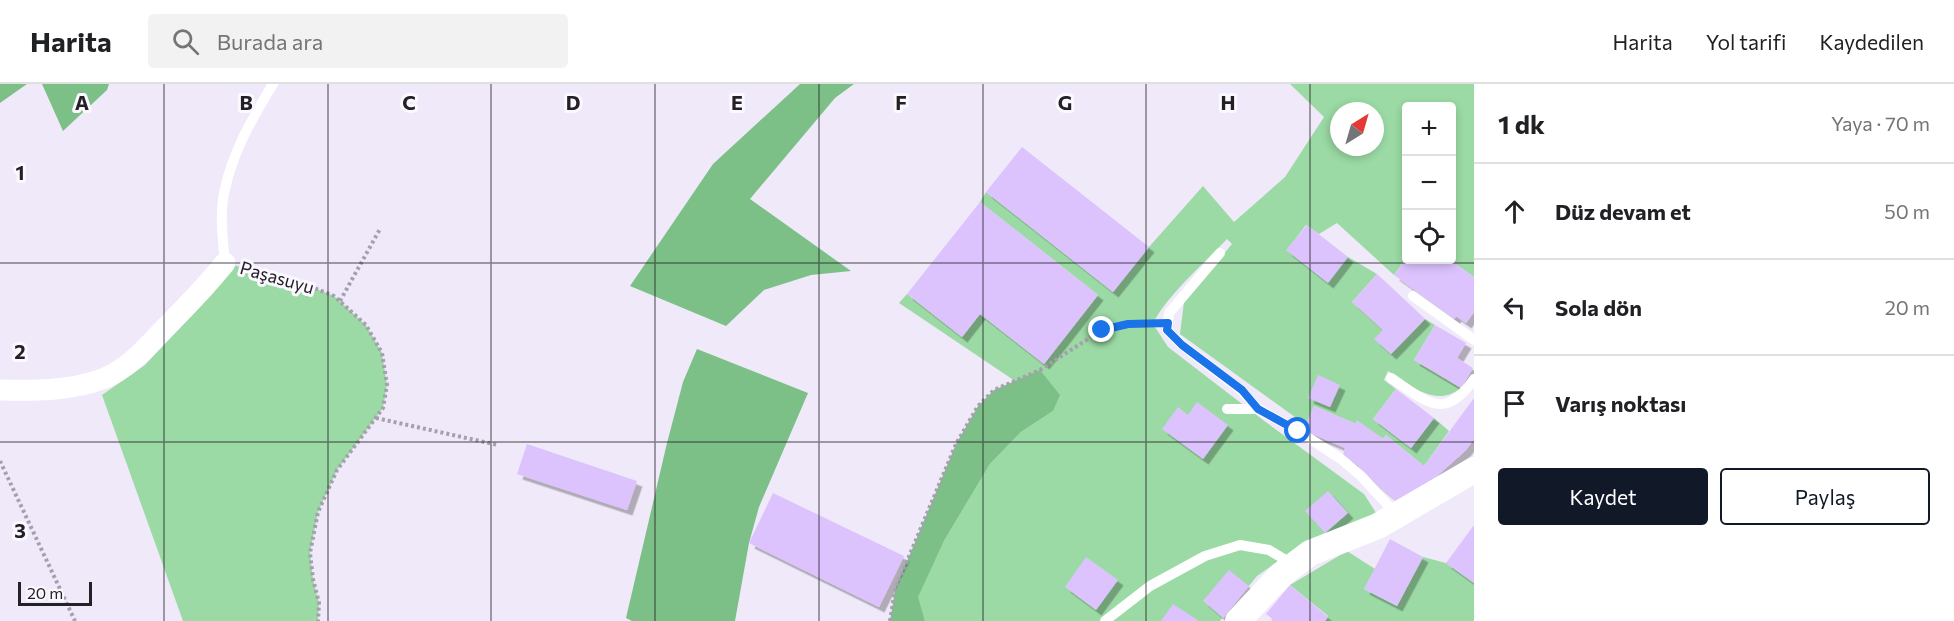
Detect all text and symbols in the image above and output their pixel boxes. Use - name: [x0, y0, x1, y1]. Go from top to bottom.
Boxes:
- search box: [148, 14, 568, 68]
- text: Harita: [30, 24, 112, 58]
- icon: search: [169, 25, 202, 58]
- text: Burada ara: [217, 28, 323, 55]
- text: Harita: [1613, 29, 1673, 54]
- text: Yol tarifi: [1706, 29, 1786, 54]
- text: Kaydedilen: [1819, 29, 1924, 54]
- text: A: [75, 90, 89, 114]
- text: B: [239, 90, 253, 114]
- text: C: [402, 90, 416, 114]
- text: D: [566, 90, 580, 114]
- text: E: [731, 90, 743, 114]
- text: F: [895, 90, 907, 114]
- text: G: [1058, 90, 1072, 114]
- text: H: [1221, 90, 1236, 114]
- north arrow: [1330, 102, 1384, 156]
- map controls: [1402, 102, 1456, 264]
- button: +: [1402, 102, 1456, 156]
- text: 1 dk: [1498, 108, 1545, 139]
- text: Yaya · 70 m: [1831, 111, 1930, 135]
- button: −: [1402, 156, 1456, 210]
- text: 1: [15, 160, 25, 184]
- icon: ahead: [1498, 195, 1531, 228]
- text: Düz devam et: [1555, 198, 1691, 225]
- text: 50 m: [1884, 199, 1930, 223]
- button: locate: [1402, 210, 1456, 264]
- street label: Paşasuyu: [238, 256, 317, 298]
- icon: left: [1498, 291, 1531, 324]
- text: Sola dön: [1555, 294, 1642, 321]
- text: 20 m: [1885, 295, 1930, 319]
- route end: [1088, 316, 1114, 342]
- text: 2: [14, 339, 26, 363]
- icon: arrive: [1498, 387, 1531, 420]
- text: Varış noktası: [1555, 390, 1686, 417]
- route start: [1284, 417, 1310, 443]
- button: Kaydet: [1498, 468, 1708, 525]
- button: Paylaş: [1720, 468, 1930, 525]
- text: 3: [14, 518, 26, 542]
- scale bar: [18, 579, 92, 606]
- text: 20 m: [27, 583, 63, 602]

